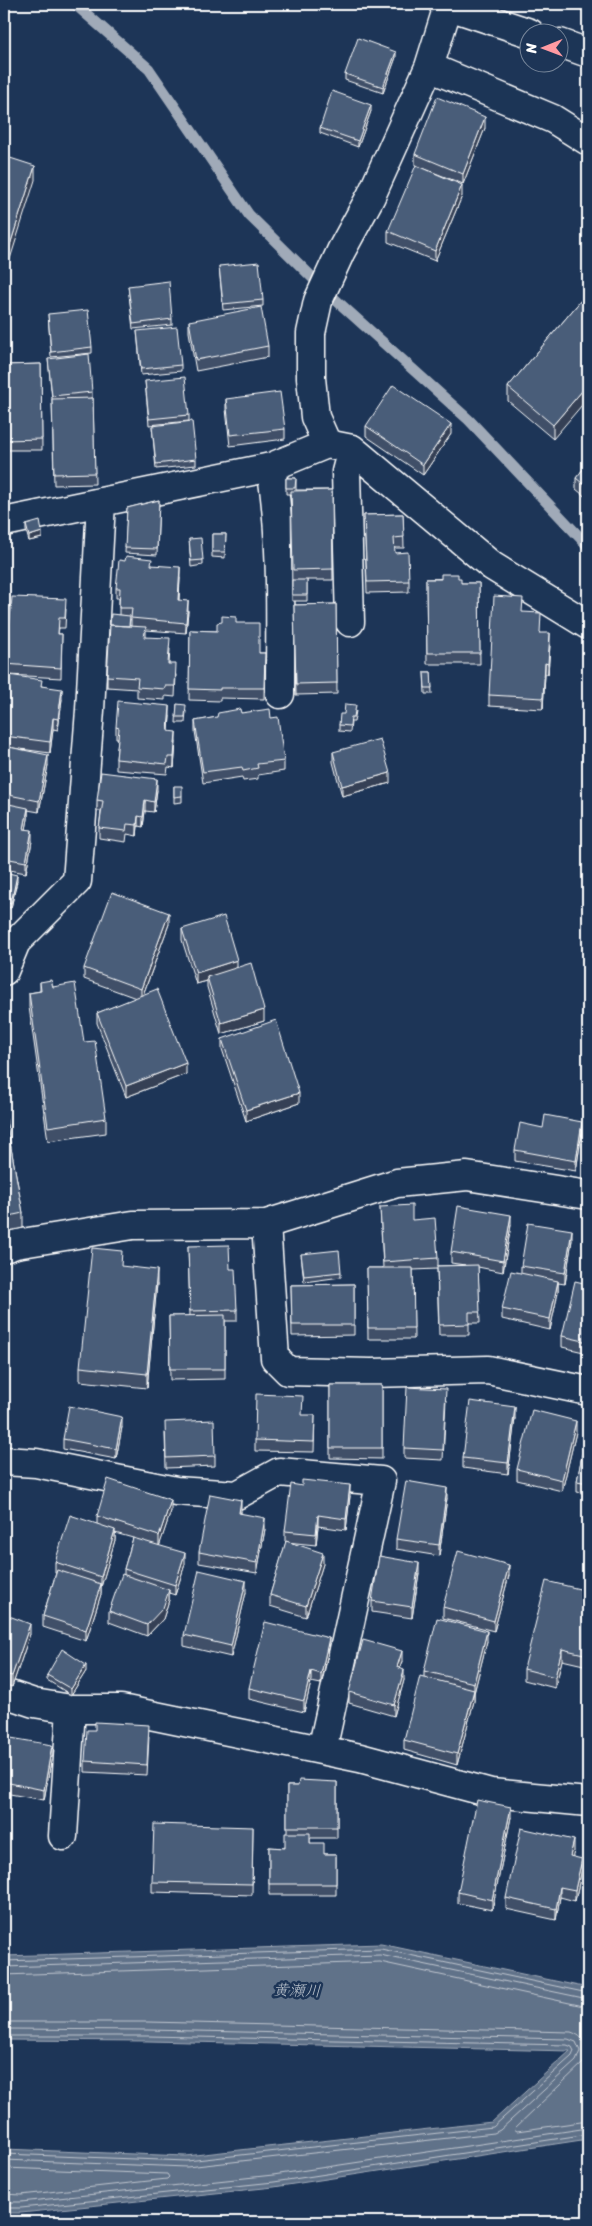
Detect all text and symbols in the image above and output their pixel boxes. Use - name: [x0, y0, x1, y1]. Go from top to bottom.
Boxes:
- north arrow: [520, 22, 570, 72]
- text: N: [519, 43, 544, 54]
- water label: 黄瀬川: [273, 1975, 321, 2005]

